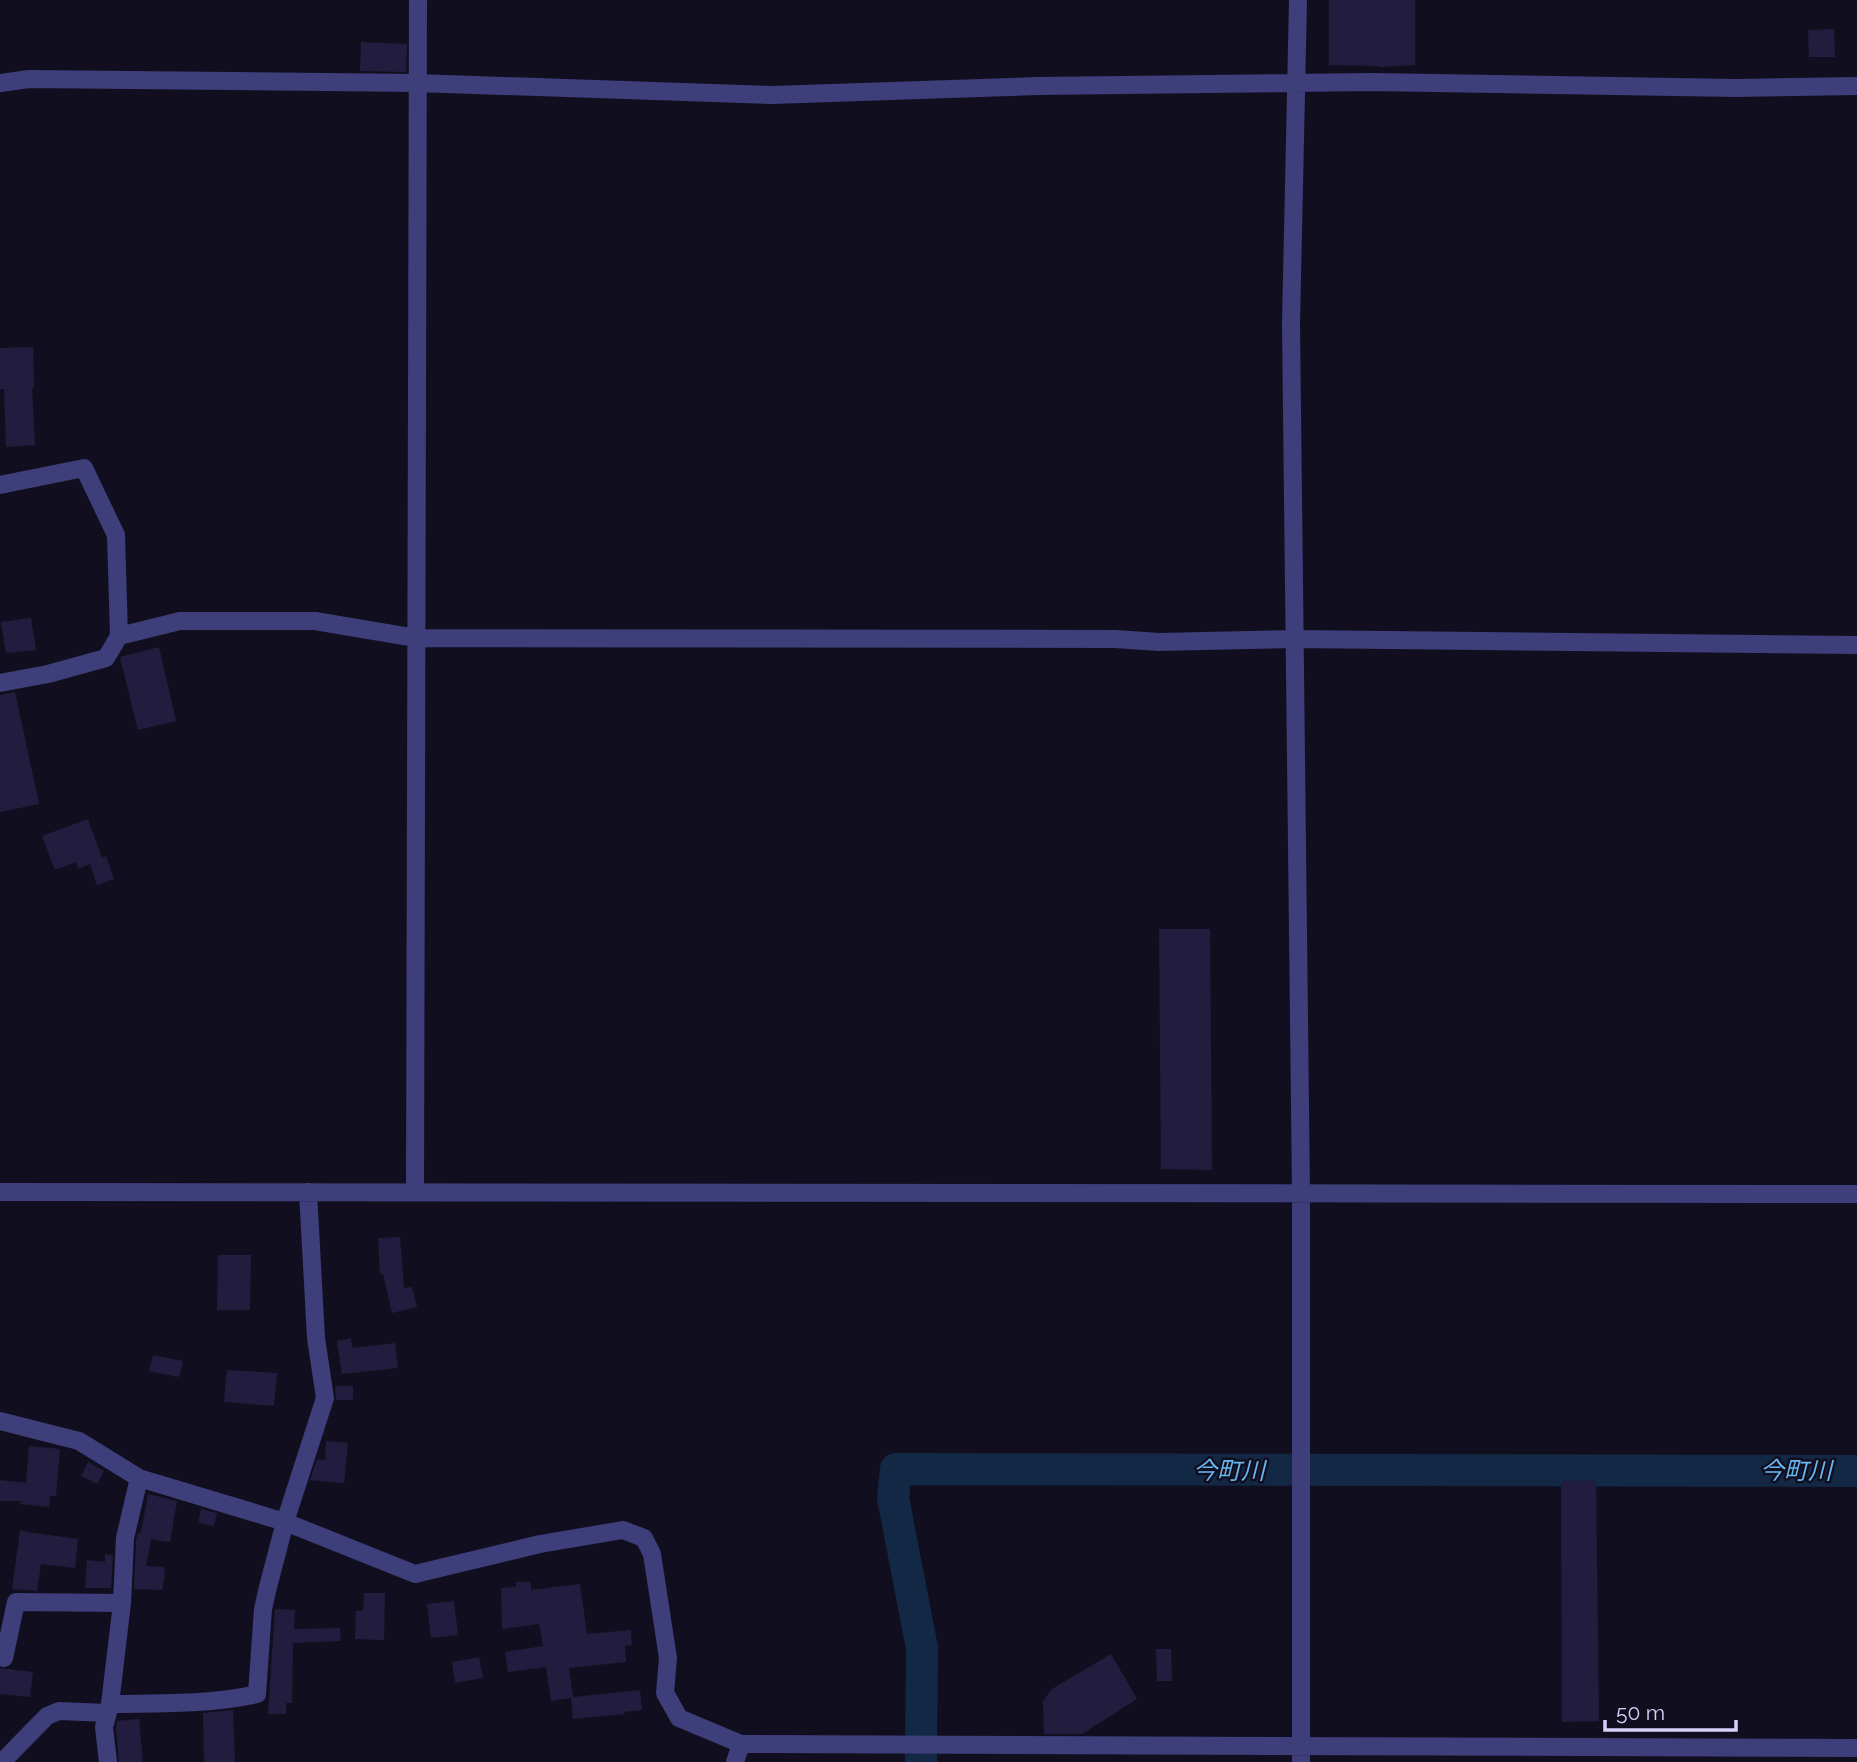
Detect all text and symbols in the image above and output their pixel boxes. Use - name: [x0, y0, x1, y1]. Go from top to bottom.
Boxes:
- water label: 今町川: [1193, 1456, 1268, 1485]
- water label: 今町川: [1760, 1456, 1835, 1485]
- scale bar: [1605, 1688, 1736, 1732]
- text: 50 m: [1616, 1700, 1665, 1725]

